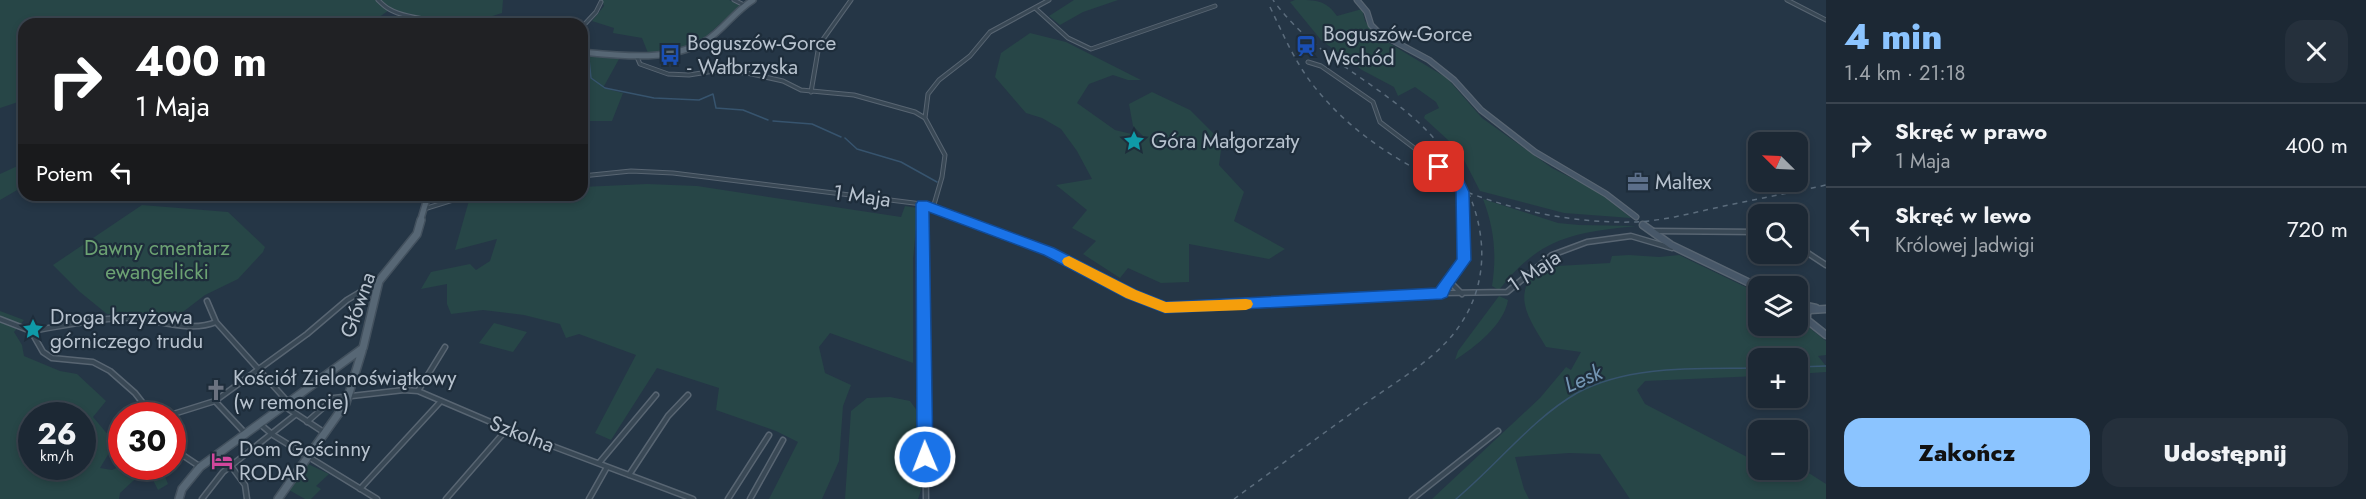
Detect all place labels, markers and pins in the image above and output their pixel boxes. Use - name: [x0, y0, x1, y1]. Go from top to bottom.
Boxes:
- place label: Boguszów-Gorce Wschód: [1323, 19, 1472, 73]
- place label: Boguszów-Gorce - Wałbrzyska: [687, 28, 836, 82]
- station icon: Boguszów-Gorce Wschód: [1294, 34, 1318, 58]
- bus stop icon: Boguszów-Gorce - Wałbrzyska: [658, 43, 682, 67]
- place label: Góra Małgorzaty: [1151, 126, 1300, 156]
- place icon: Góra Małgorzaty: [1122, 129, 1146, 153]
- pin: [1413, 141, 1464, 192]
- place label: Maltex: [1655, 167, 1711, 197]
- office icon: Maltex: [1626, 170, 1650, 194]
- place label: Droga krzyżowa górniczego trudu: [50, 302, 203, 356]
- place icon: Droga krzyżowa górniczego trudu: [21, 317, 45, 341]
- place label: Kościół Zielonoświątkowy (w remoncie): [233, 363, 457, 417]
- church icon: Kościół Zielonoświątkowy (w remoncie): [204, 378, 228, 402]
- place label: Dom Gościnny RODAR: [239, 434, 371, 488]
- hotel icon: Dom Gościnny RODAR: [210, 449, 234, 473]

